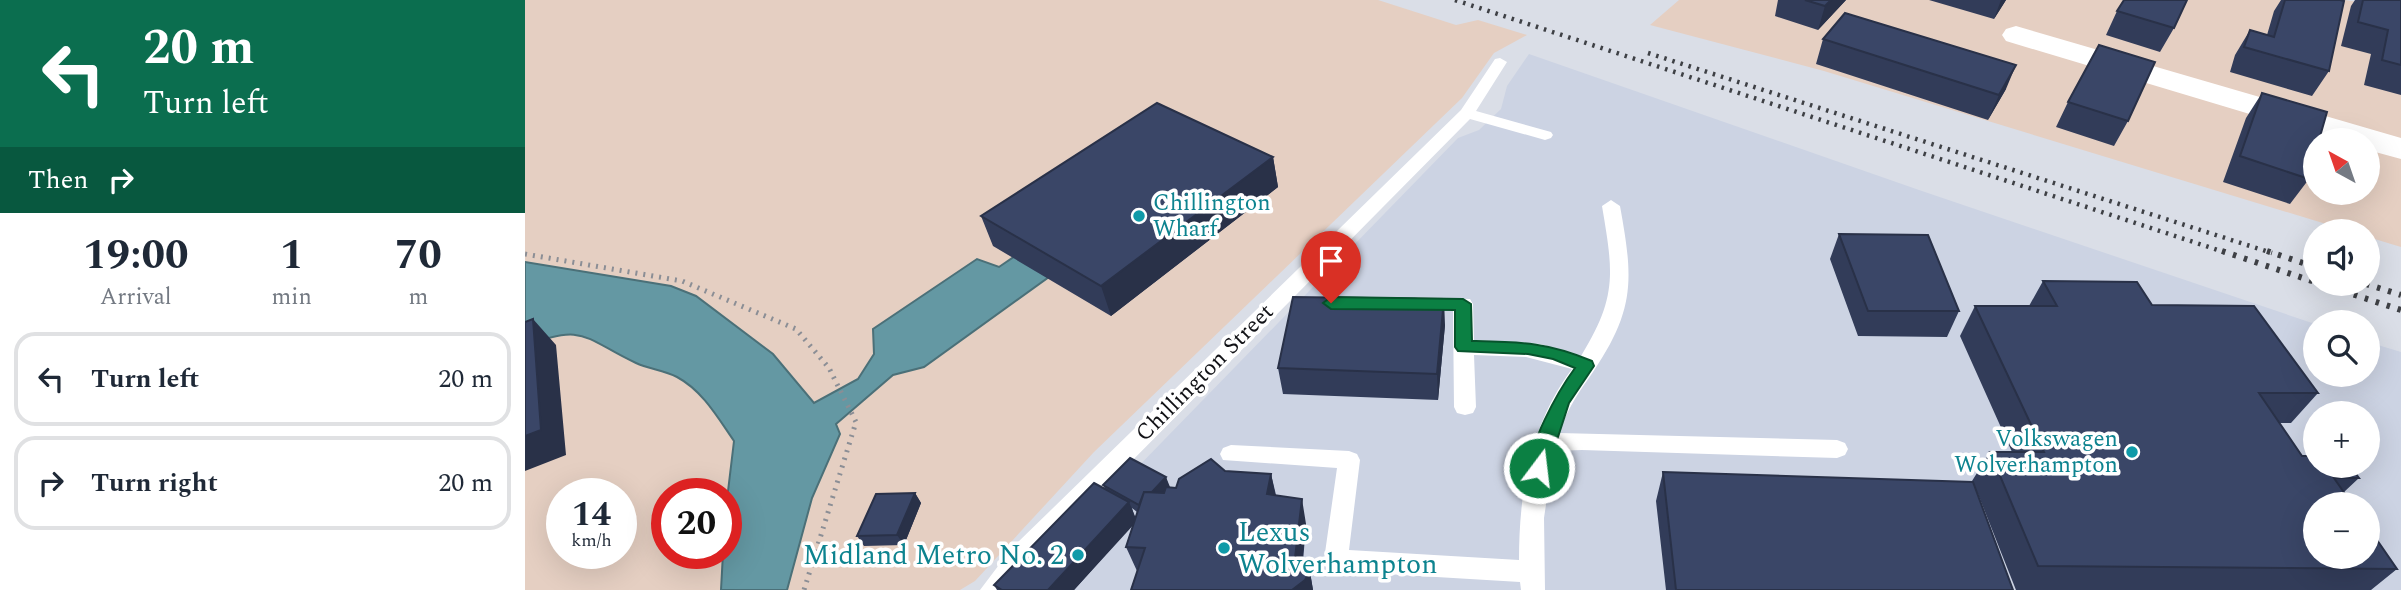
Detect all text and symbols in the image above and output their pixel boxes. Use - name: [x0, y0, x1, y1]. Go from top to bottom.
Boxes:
- text: 20 m: [143, 11, 254, 86]
- icon: left: [28, 28, 119, 119]
- text: Turn left: [143, 79, 269, 128]
- north arrow: [2303, 128, 2380, 205]
- map controls: [2303, 128, 2380, 569]
- text: Then: [28, 160, 88, 200]
- icon: right: [102, 161, 140, 199]
- place label: Chillington Wharf: [1153, 186, 1271, 247]
- marker: Chillington Wharf: [1131, 208, 1147, 224]
- button: sound: [2303, 219, 2380, 296]
- text: 19:00: [83, 224, 189, 287]
- text: 1: [280, 224, 303, 287]
- text: 70: [395, 224, 442, 287]
- pin: [1301, 231, 1361, 303]
- icon: arrive: [1312, 242, 1350, 280]
- text: Arrival: [100, 280, 172, 315]
- text: min: [272, 280, 312, 315]
- text: m: [408, 280, 428, 315]
- street label: Chillington Street: [1128, 296, 1282, 450]
- button: search: [2303, 310, 2380, 387]
- text: Turn left: [91, 359, 199, 399]
- text: 20 m: [438, 359, 493, 399]
- icon: left: [32, 360, 70, 398]
- button: +: [2303, 401, 2380, 478]
- place label: Volkswagen Wolverhampton: [1954, 422, 2118, 483]
- position arrow: [1502, 431, 1576, 505]
- marker: Volkswagen Wolverhampton: [2124, 444, 2140, 460]
- text: Turn right: [91, 463, 218, 503]
- text: 20 m: [438, 463, 493, 503]
- icon: right: [32, 464, 70, 502]
- speed limit sign: 20: [651, 478, 742, 569]
- text: 14: [572, 488, 611, 541]
- button: −: [2303, 492, 2380, 569]
- place label: Lexus Wolverhampton: [1238, 511, 1438, 586]
- text: km/h: [571, 527, 612, 554]
- place label: Midland Metro No. 2: [803, 534, 1064, 577]
- marker: Lexus Wolverhampton: [1216, 540, 1232, 556]
- marker: Midland Metro No. 2: [1070, 547, 1086, 563]

